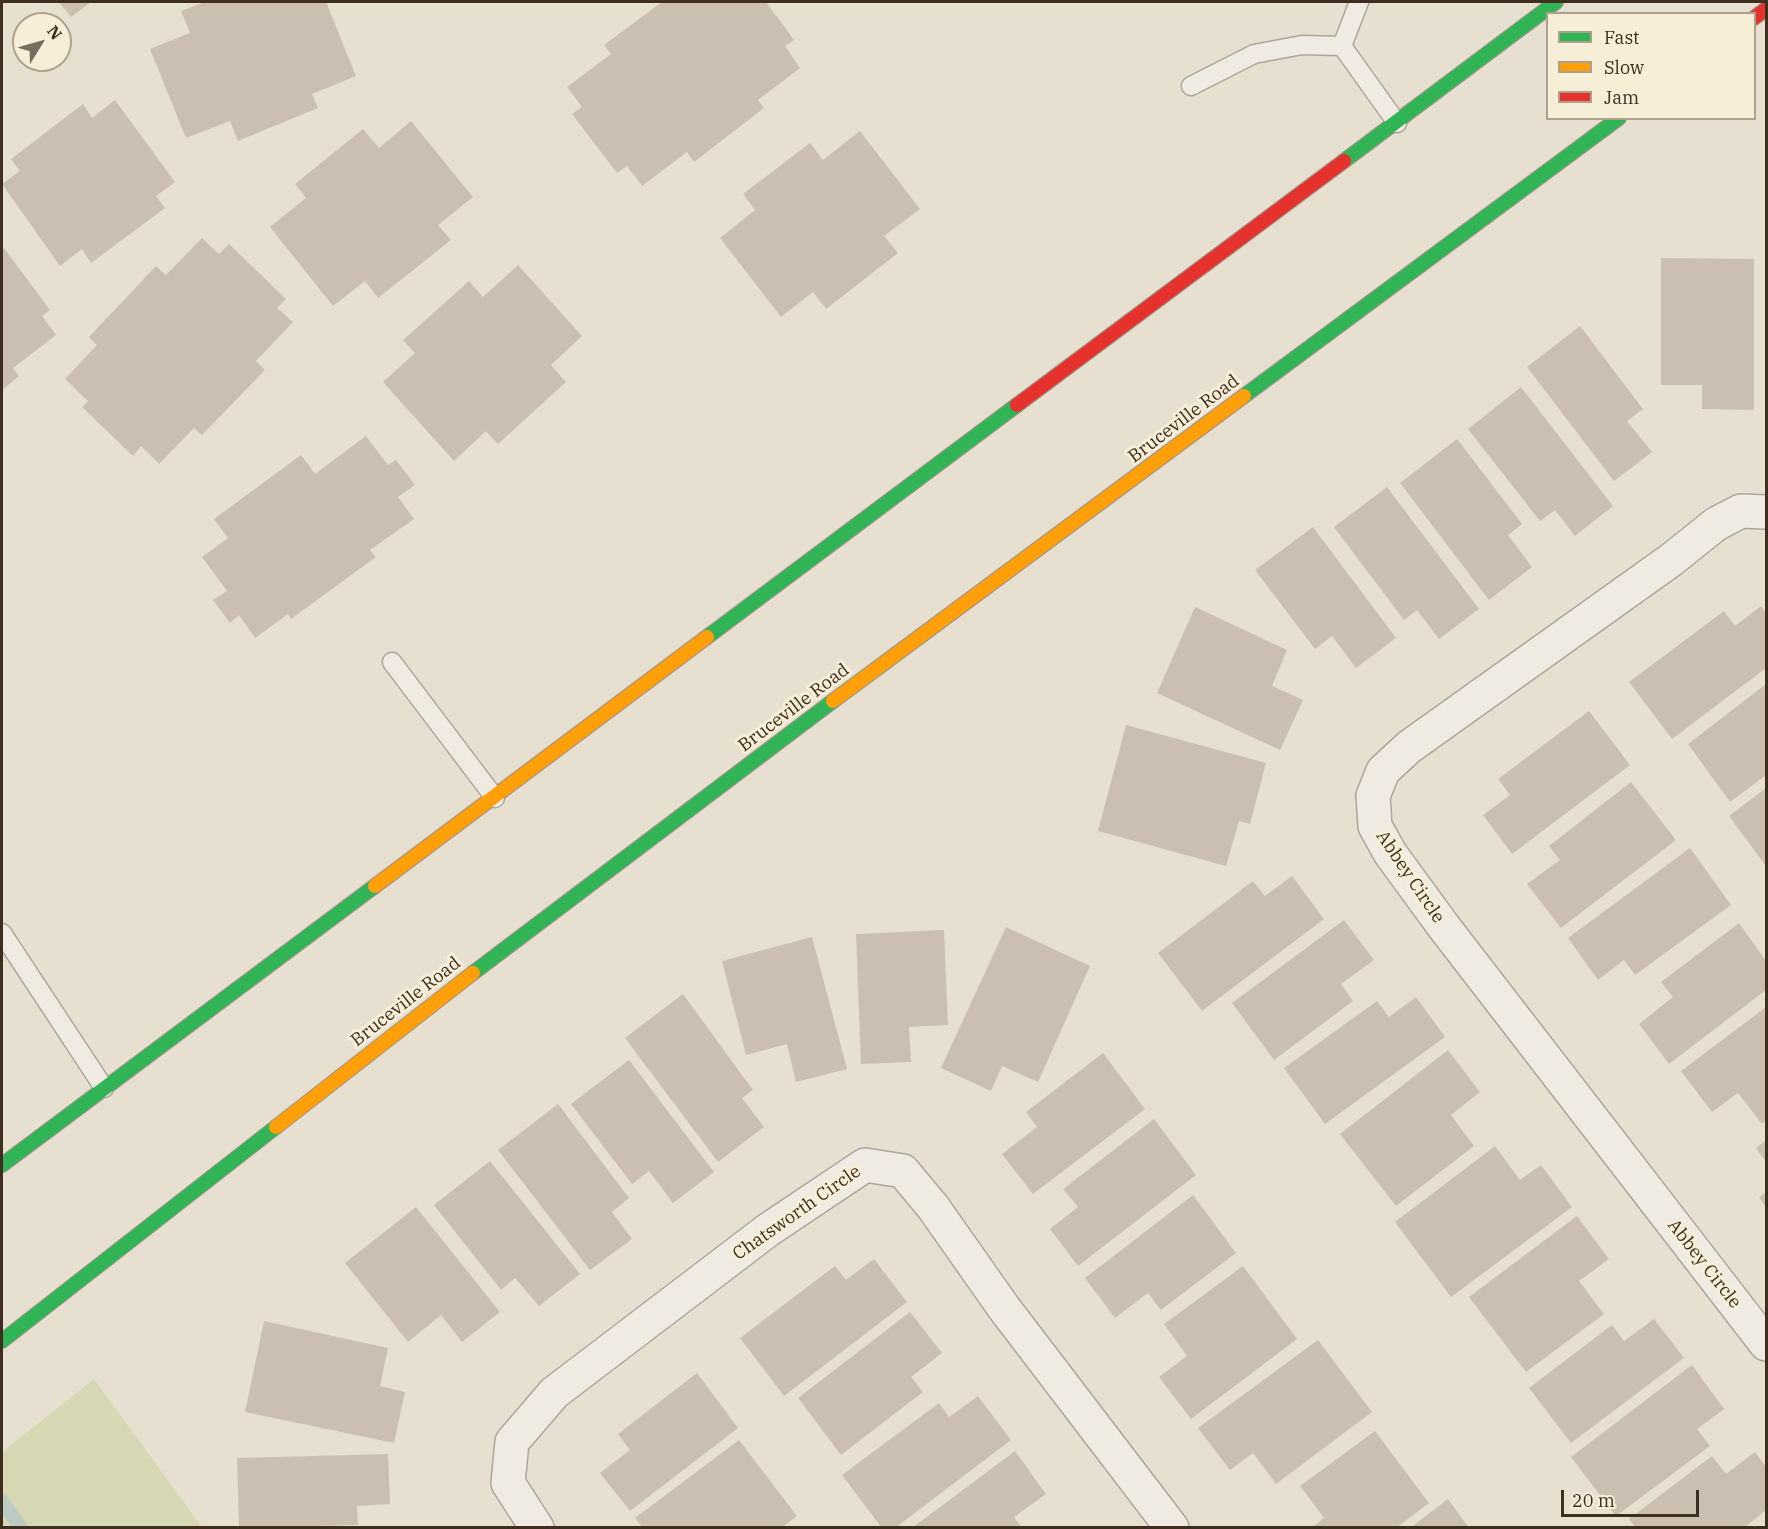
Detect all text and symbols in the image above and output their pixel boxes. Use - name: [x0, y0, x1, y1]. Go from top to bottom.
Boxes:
- north arrow: [12, 12, 72, 72]
- legend: [1546, 12, 1756, 120]
- text: N: [43, 21, 67, 43]
- text: Fast: [1604, 26, 1639, 49]
- text: Slow: [1604, 56, 1644, 79]
- text: Jam: [1604, 86, 1639, 109]
- street label: Bruceville Road: [1124, 370, 1244, 468]
- street label: Bruceville Road: [734, 659, 854, 757]
- street label: Abbey Circle: [1371, 827, 1449, 927]
- street label: Bruceville Road: [347, 953, 465, 1051]
- street label: Chatsworth Circle: [729, 1161, 865, 1265]
- street label: Abbey Circle: [1663, 1215, 1745, 1313]
- scale bar: [1564, 1478, 1702, 1516]
- text: 20 m: [1572, 1489, 1615, 1512]

